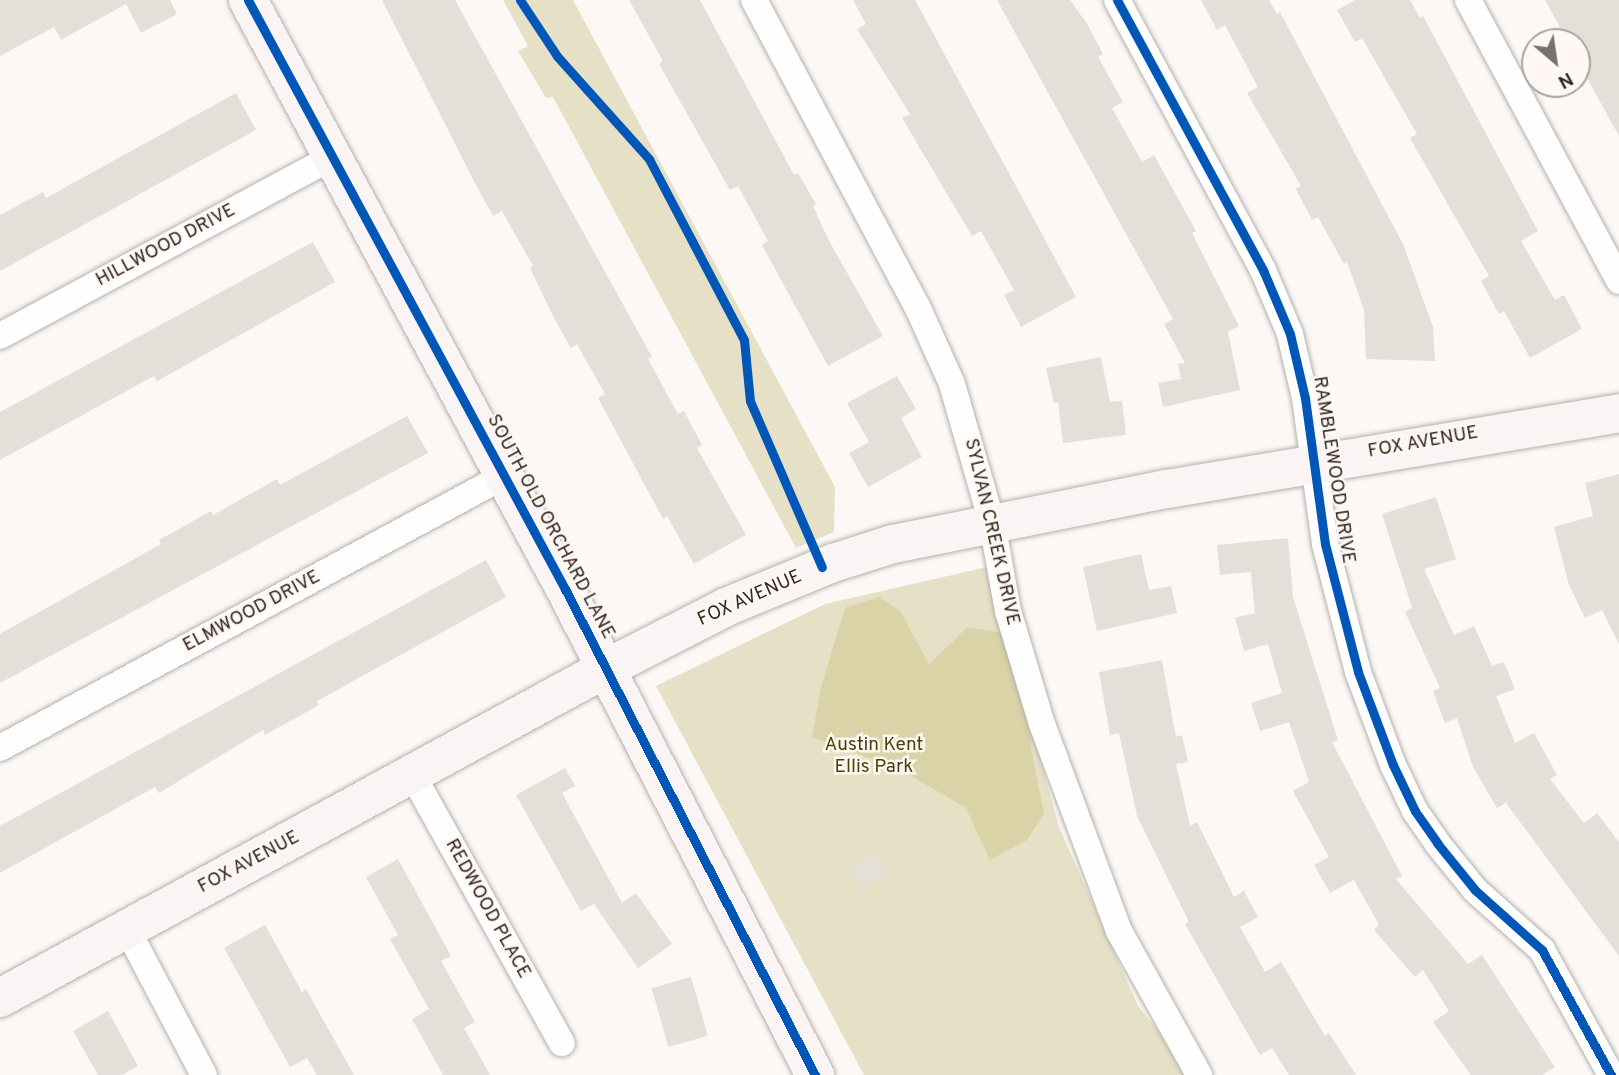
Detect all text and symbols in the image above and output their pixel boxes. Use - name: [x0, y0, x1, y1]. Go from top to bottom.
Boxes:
- north arrow: [1521, 28, 1591, 98]
- text: N: [1553, 66, 1577, 93]
- street label: HILLWOOD DRIVE: [92, 200, 240, 292]
- street label: RAMBLEWOOD DRIVE: [1307, 375, 1359, 565]
- street label: SOUTH OLD ORCHARD LANE: [481, 411, 619, 643]
- street label: FOX AVENUE: [1366, 422, 1480, 464]
- street label: SYLVAN CREEK DRIVE: [958, 436, 1024, 628]
- street label: ELMWOOD DRIVE: [179, 566, 325, 658]
- street label: FOX AVENUE: [694, 566, 806, 632]
- park label: Austin Kent Ellis Park: [824, 735, 924, 779]
- street label: FOX AVENUE: [194, 827, 304, 899]
- street label: REDWOOD PLACE: [439, 835, 535, 983]

